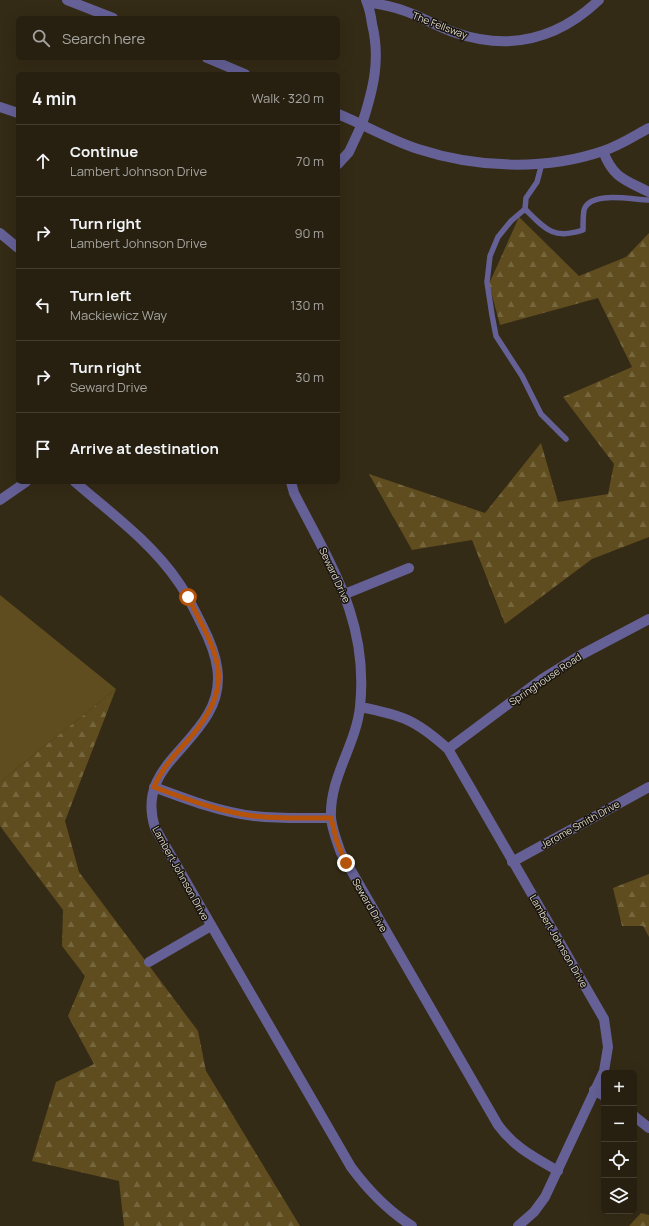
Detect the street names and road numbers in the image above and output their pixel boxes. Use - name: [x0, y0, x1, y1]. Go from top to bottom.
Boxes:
- street label: The Fellsway: [410, 8, 470, 42]
- street label: Seward Drive: [316, 545, 354, 605]
- street label: Springhouse Road: [506, 650, 584, 708]
- street label: Jerome Smith Drive: [538, 796, 622, 852]
- street label: Lambert Johnson Drive: [149, 823, 213, 923]
- street label: Seward Drive: [349, 876, 391, 934]
- street label: Lambert Johnson Drive: [527, 892, 591, 990]

